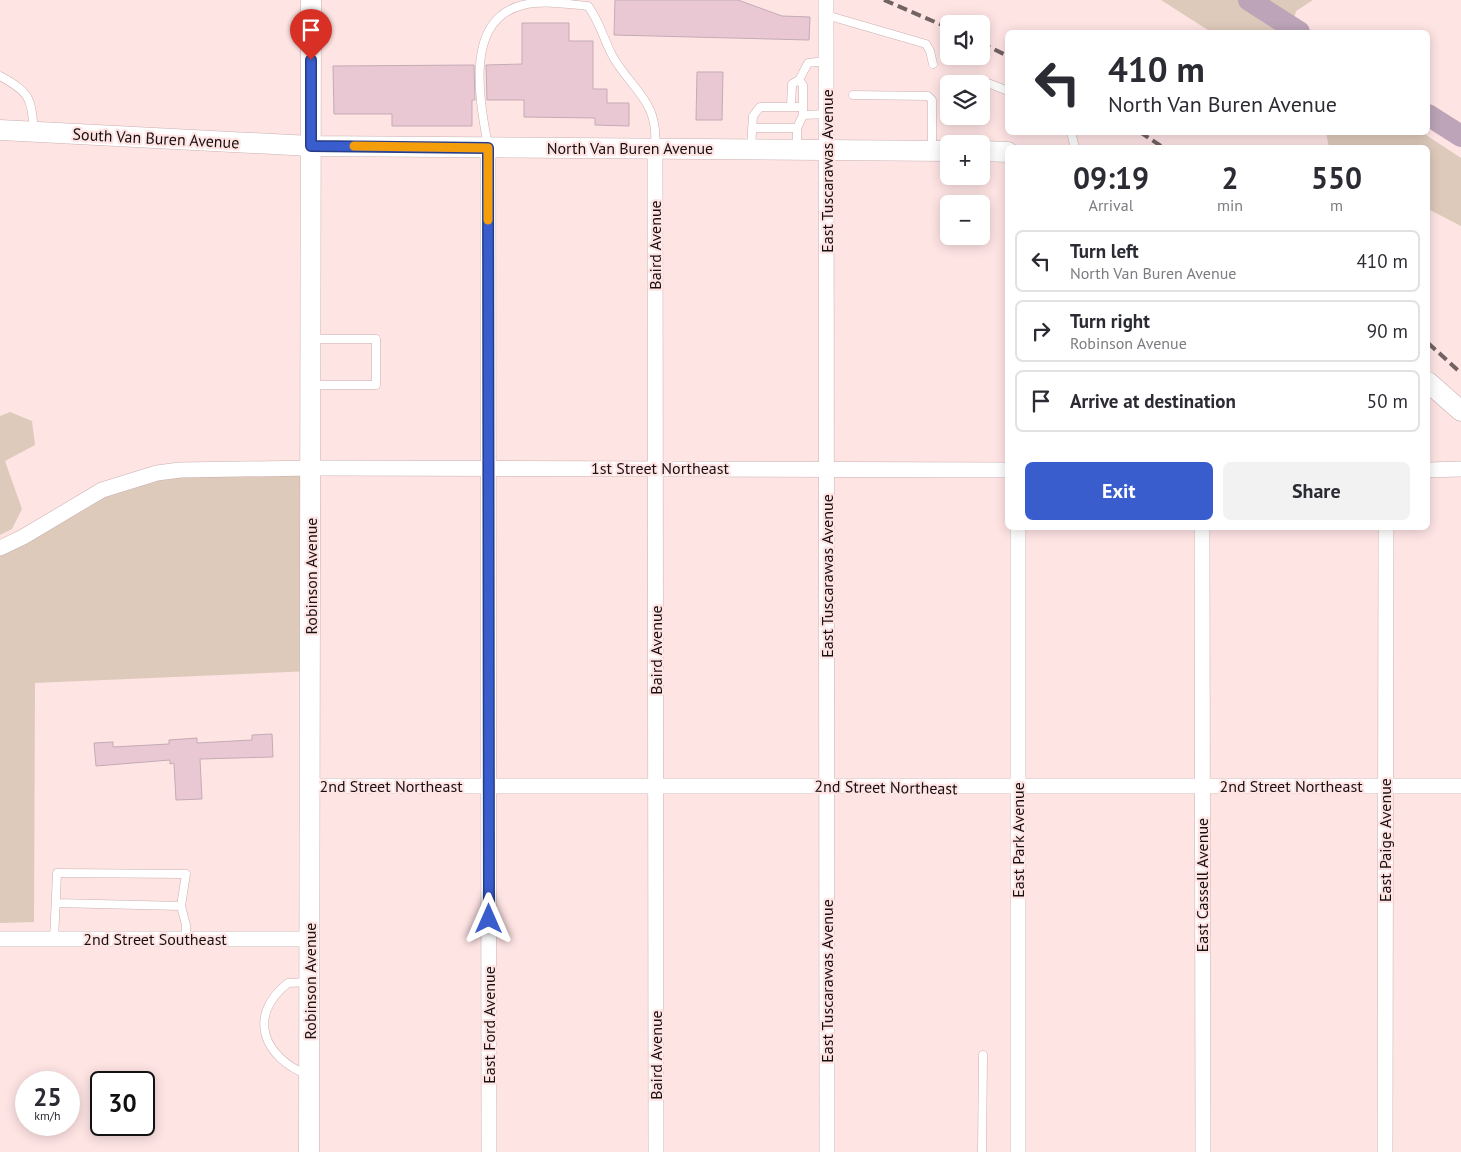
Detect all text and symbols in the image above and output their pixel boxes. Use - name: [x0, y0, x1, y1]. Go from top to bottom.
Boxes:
- pin: [290, 9, 332, 60]
- map controls: [940, 15, 990, 245]
- button: sound: [940, 15, 990, 65]
- icon: arrive: [297, 16, 325, 44]
- text: 410 m: [1108, 46, 1205, 92]
- icon: left: [1025, 50, 1090, 115]
- button: layers: [940, 75, 990, 125]
- street label: East Tuscarawas Avenue: [817, 89, 837, 253]
- text: North Van Buren Avenue: [1108, 90, 1337, 118]
- street label: South Van Buren Avenue: [72, 124, 240, 152]
- button: +: [940, 135, 990, 185]
- street label: North Van Buren Avenue: [547, 138, 713, 158]
- text: 09:19: [1073, 158, 1149, 197]
- text: 2: [1222, 158, 1239, 197]
- text: 550: [1311, 158, 1362, 197]
- button: −: [940, 195, 990, 245]
- text: Arrival: [1089, 195, 1133, 215]
- text: min: [1217, 195, 1243, 215]
- text: m: [1330, 195, 1343, 215]
- street label: Baird Avenue: [645, 200, 665, 290]
- text: Turn left: [1070, 239, 1139, 263]
- icon: left: [1027, 247, 1055, 275]
- text: 410 m: [1356, 249, 1408, 273]
- text: North Van Buren Avenue: [1070, 263, 1237, 283]
- text: Turn right: [1070, 309, 1150, 333]
- icon: right: [1027, 317, 1055, 345]
- text: 90 m: [1367, 319, 1408, 343]
- text: Robinson Avenue: [1070, 333, 1187, 353]
- icon: arrive: [1027, 387, 1055, 415]
- text: Arrive at destination: [1070, 389, 1236, 413]
- text: 50 m: [1367, 389, 1408, 413]
- street label: 1st Street Northeast: [591, 458, 730, 478]
- button: Exit: [1025, 462, 1213, 520]
- button: Share: [1223, 462, 1410, 520]
- street label: East Tuscarawas Avenue: [817, 494, 837, 658]
- street label: Robinson Avenue: [301, 518, 321, 634]
- street label: Baird Avenue: [646, 605, 666, 695]
- street label: 2nd Street Northeast: [319, 776, 463, 796]
- street label: 2nd Street Northeast: [814, 776, 958, 798]
- street label: 2nd Street Northeast: [1219, 776, 1363, 796]
- street label: East Paige Avenue: [1375, 778, 1395, 902]
- street label: East Park Avenue: [1008, 782, 1028, 898]
- street label: East Cassell Avenue: [1192, 818, 1212, 952]
- position arrow: [462, 892, 514, 944]
- street label: East Tuscarawas Avenue: [817, 899, 837, 1063]
- street label: Robinson Avenue: [300, 923, 320, 1039]
- street label: 2nd Street Southeast: [83, 929, 227, 949]
- street label: East Ford Avenue: [479, 966, 499, 1084]
- street label: Baird Avenue: [646, 1010, 666, 1100]
- speed limit sign: 30: [90, 1071, 155, 1136]
- text: 25: [33, 1081, 62, 1113]
- text: km/h: [34, 1108, 61, 1123]

